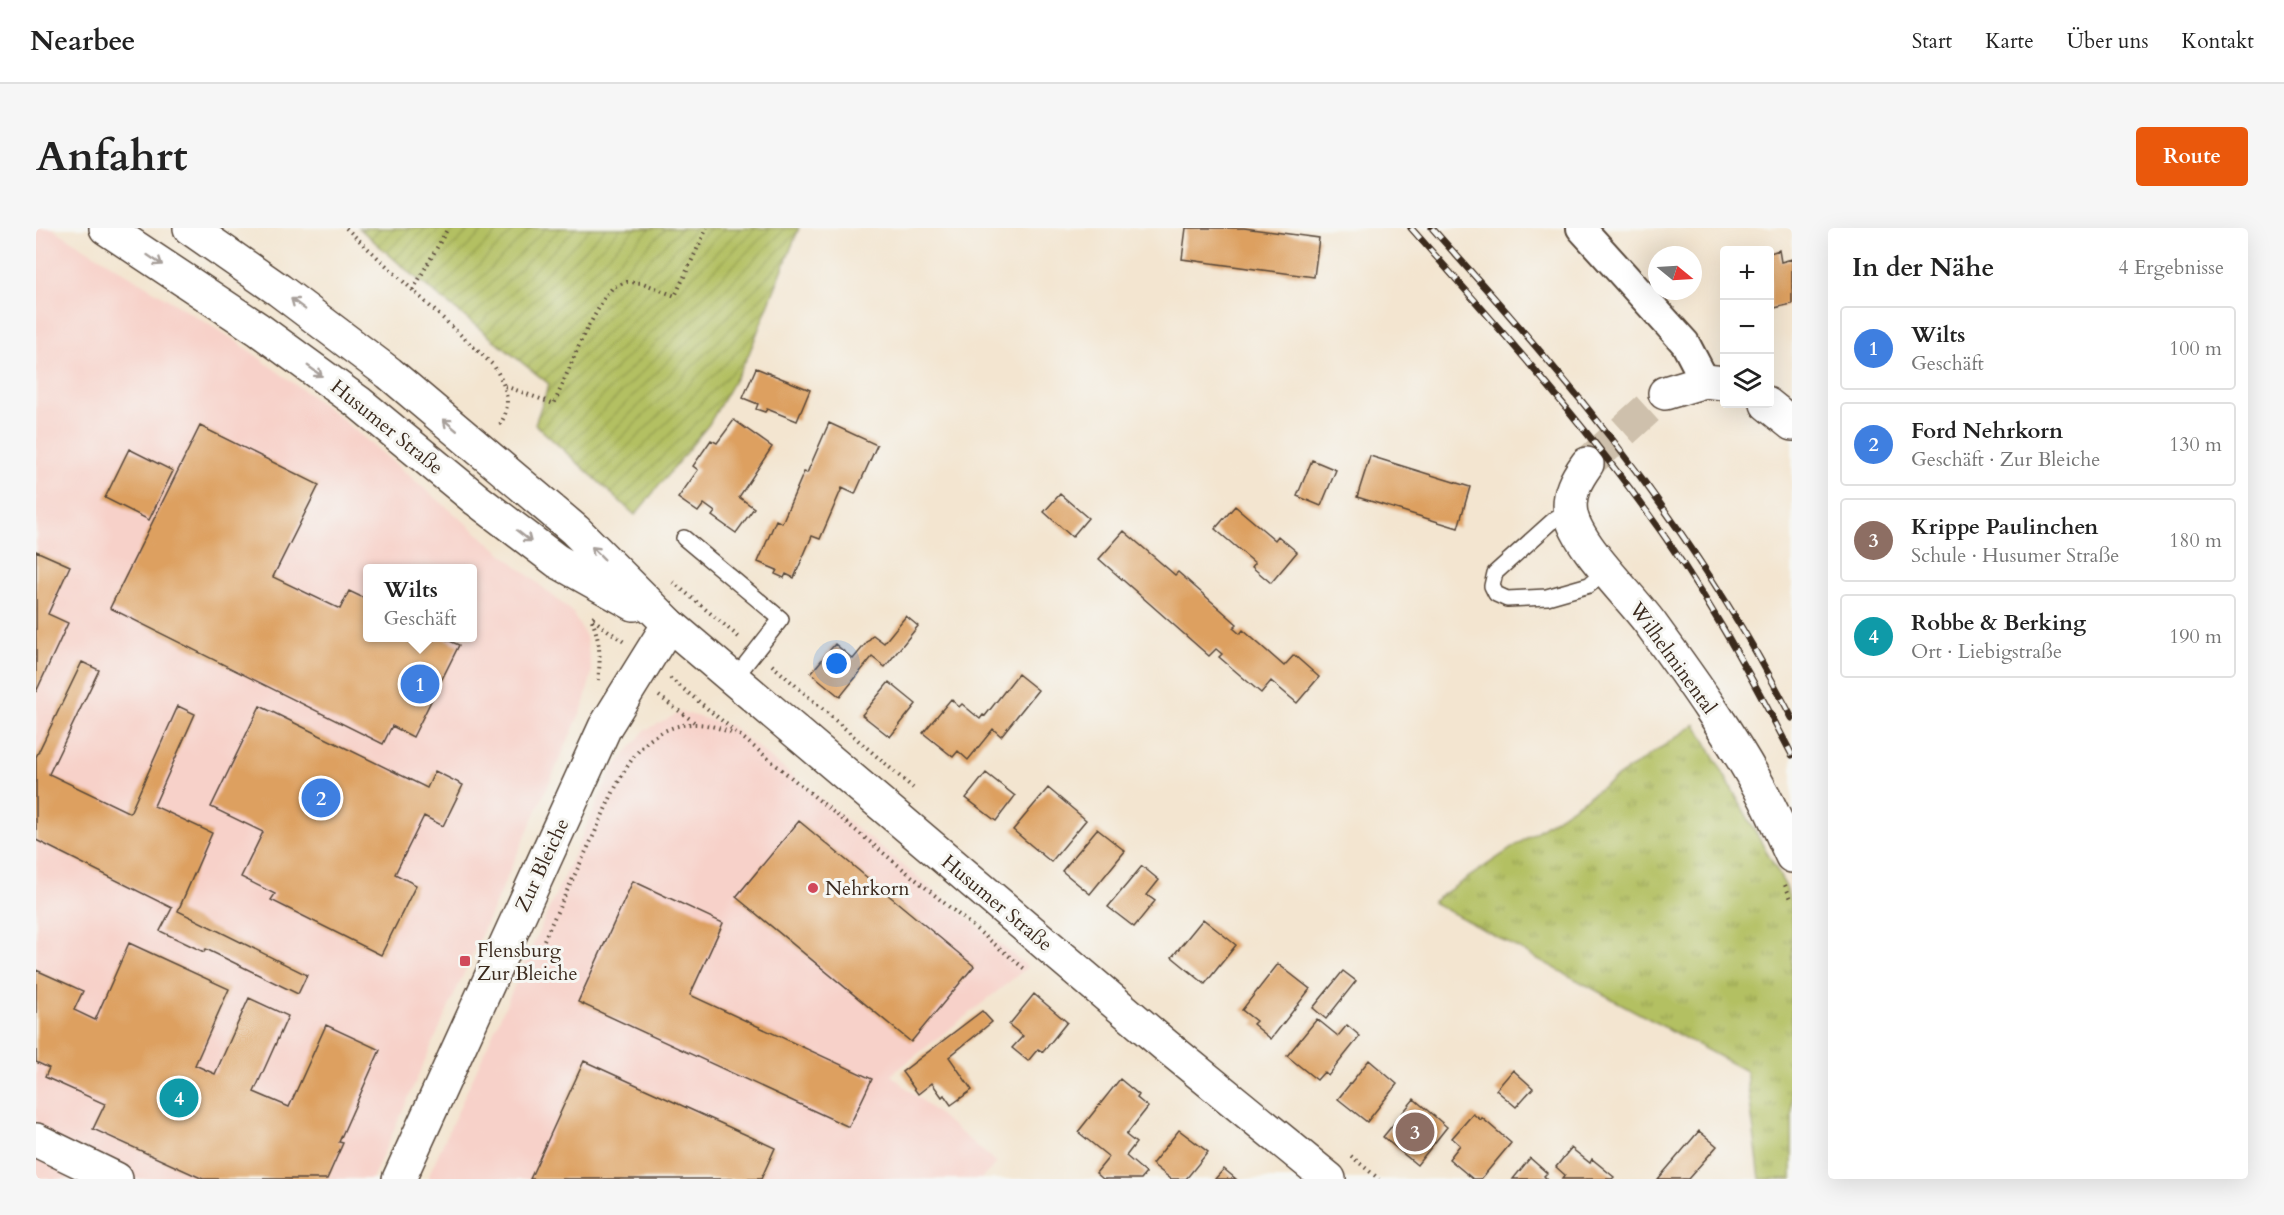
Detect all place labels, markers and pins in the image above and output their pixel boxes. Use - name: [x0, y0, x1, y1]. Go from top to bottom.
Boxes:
- pin: 1: [400, 662, 440, 706]
- pin: 2: [302, 776, 340, 820]
- place label: Nehrkorn: [825, 875, 910, 902]
- marker: Nehrkorn: [806, 881, 820, 895]
- place label: Flensburg Zur Bleiche: [477, 937, 577, 987]
- marker: Flensburg Zur Bleiche: [458, 954, 472, 968]
- pin: 4: [160, 1076, 198, 1120]
- pin: 3: [1396, 1110, 1434, 1154]

